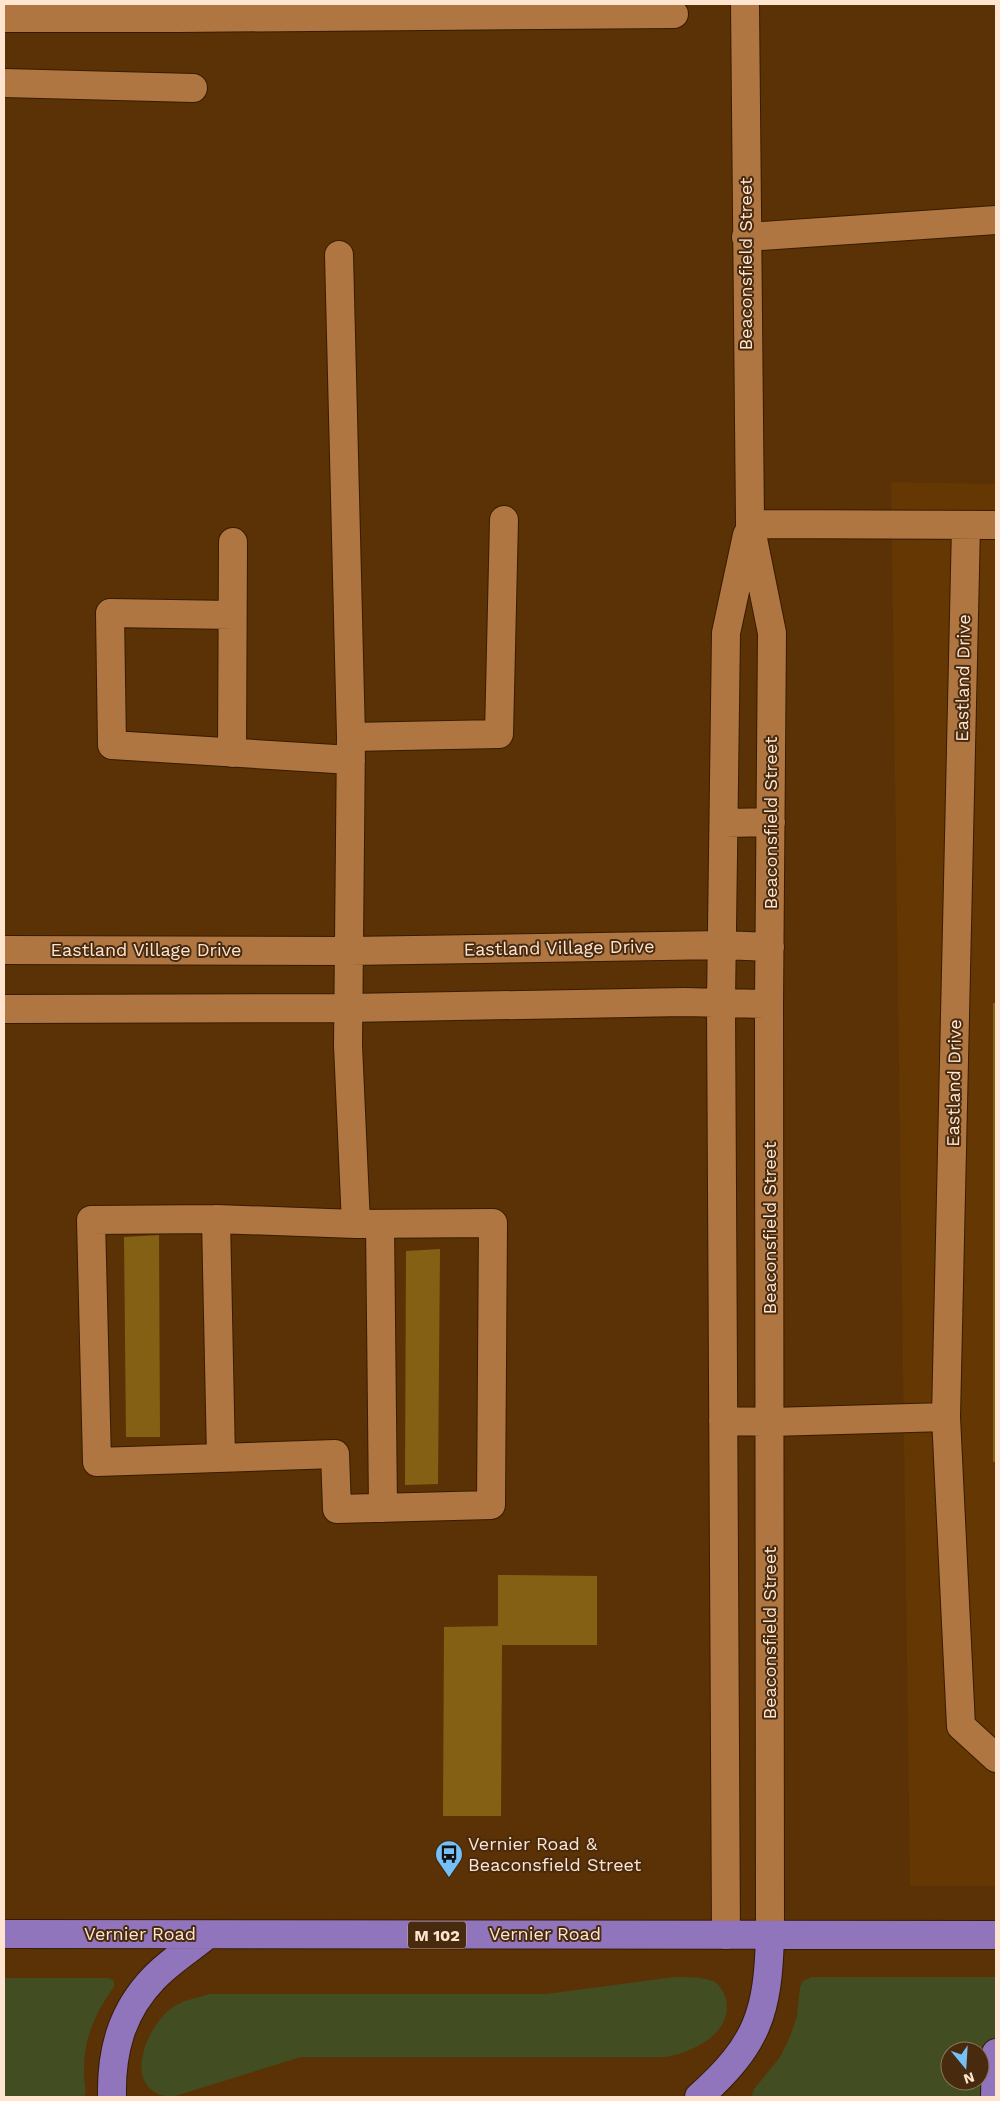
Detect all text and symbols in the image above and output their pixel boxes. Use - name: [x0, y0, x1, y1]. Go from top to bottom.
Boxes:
- street label: Beaconsfield Street: [735, 177, 756, 351]
- street label: Eastland Drive: [951, 614, 974, 742]
- street label: Beaconsfield Street: [760, 736, 781, 910]
- street label: Eastland Village Drive: [463, 935, 655, 960]
- street label: Eastland Village Drive: [51, 939, 241, 960]
- street label: Eastland Drive: [942, 1019, 965, 1147]
- street label: Beaconsfield Street: [759, 1141, 780, 1315]
- street label: Beaconsfield Street: [759, 1546, 780, 1720]
- place label: Vernier Road & Beaconsfield Street: [468, 1833, 642, 1875]
- bus stop icon: Vernier Road & Beaconsfield Street: [434, 1839, 464, 1878]
- road number: M 102: [408, 1922, 466, 1948]
- street label: Vernier Road: [84, 1923, 196, 1944]
- street label: Vernier Road: [489, 1923, 601, 1944]
- north arrow: [940, 2041, 990, 2091]
- text: N: [962, 2069, 976, 2088]

